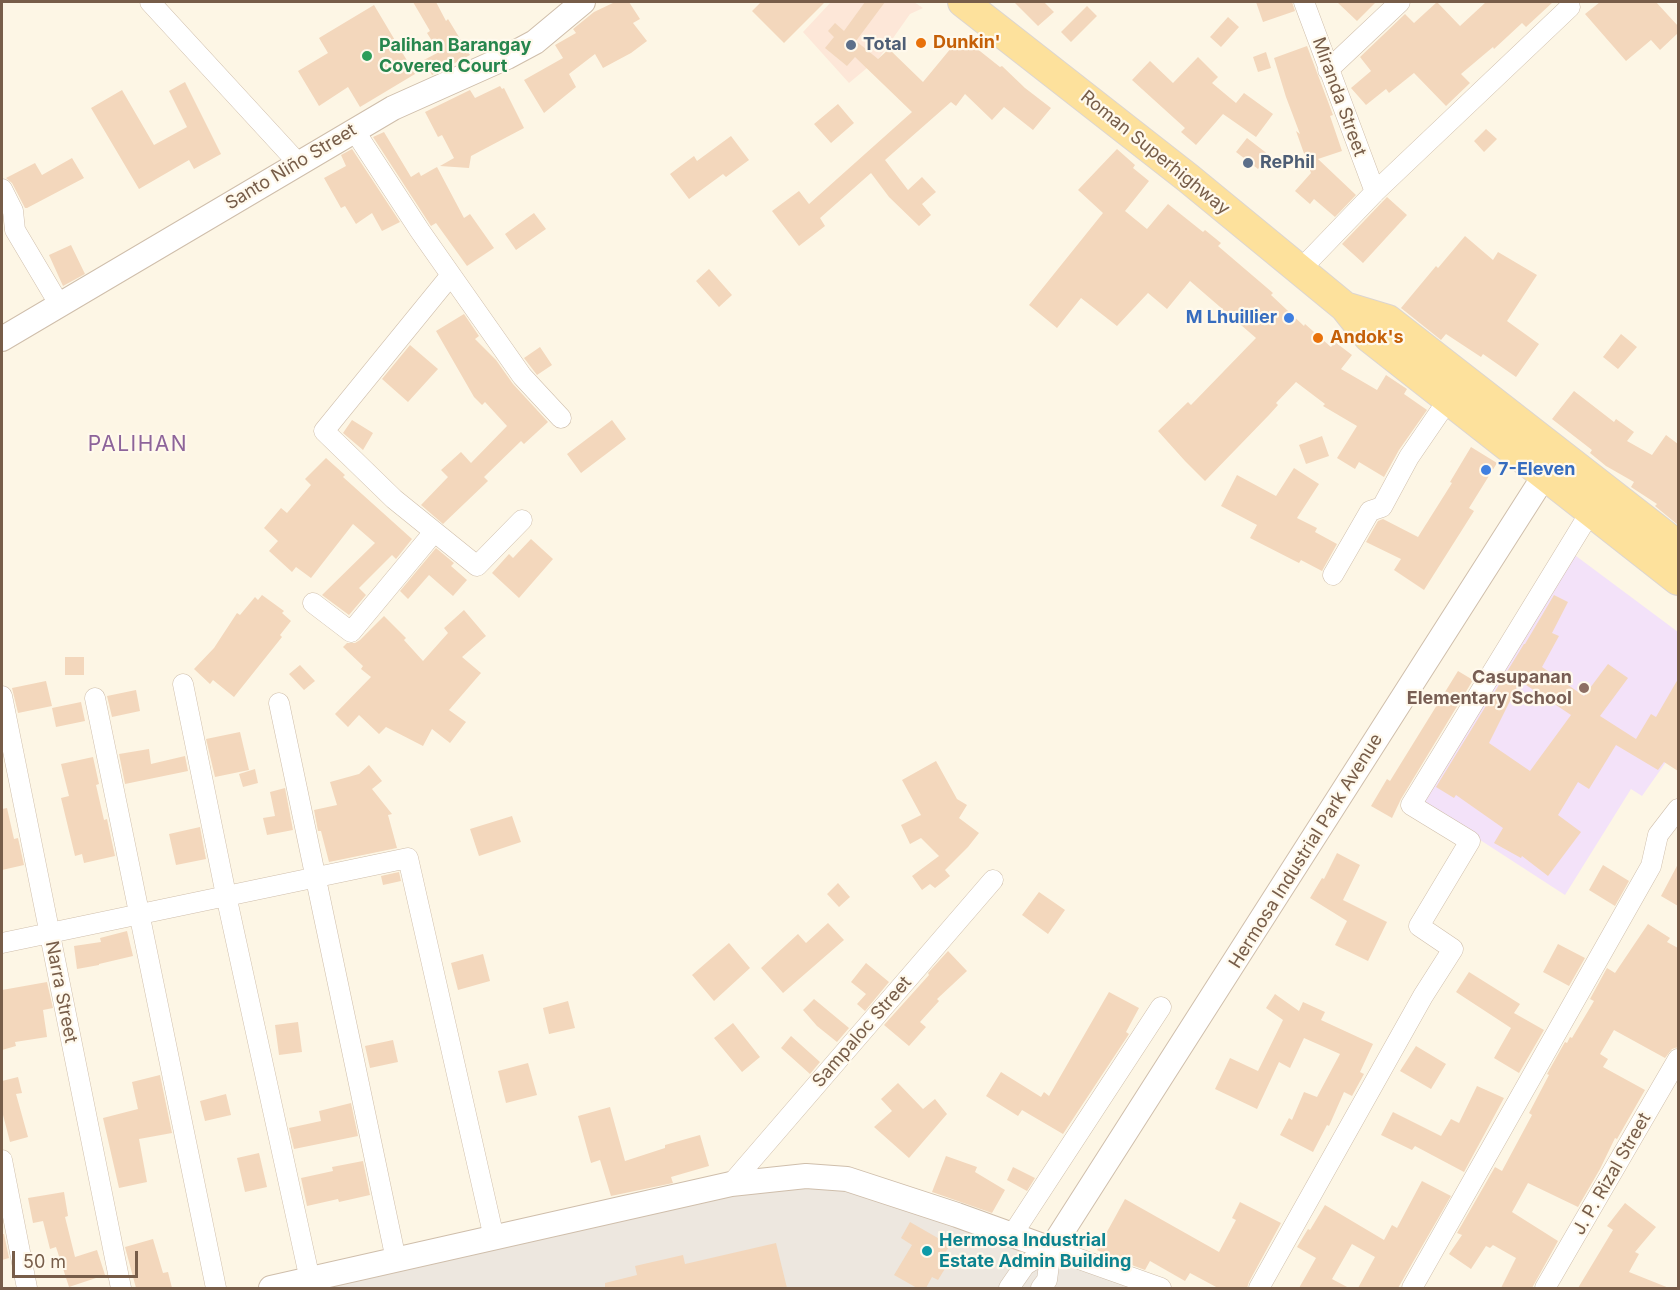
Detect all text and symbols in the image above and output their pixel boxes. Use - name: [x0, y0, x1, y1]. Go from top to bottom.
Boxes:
- place label: Dunkin': [933, 32, 1001, 54]
- place label: Total: [863, 34, 907, 56]
- place label: Palihan Barangay Covered Court: [379, 35, 531, 78]
- street label: Miranda Street: [1307, 35, 1371, 159]
- marker: Dunkin': [914, 36, 928, 50]
- marker: Total: [844, 38, 858, 52]
- marker: Palihan Barangay Covered Court: [360, 49, 374, 63]
- street label: Roman Superhighway: [1076, 86, 1234, 220]
- street label: Santo Niño Street: [222, 119, 360, 215]
- place label: RePhil: [1260, 152, 1315, 174]
- marker: RePhil: [1241, 156, 1255, 170]
- place label: M Lhuillier: [1186, 307, 1277, 329]
- marker: M Lhuillier: [1282, 311, 1296, 325]
- place label: Andok's: [1330, 327, 1404, 349]
- marker: Andok's: [1311, 331, 1325, 345]
- district label: PALIHAN: [88, 432, 188, 458]
- place label: 7-Eleven: [1498, 459, 1575, 481]
- marker: 7-Eleven: [1479, 463, 1493, 477]
- place label: Casupanan Elementary School: [1407, 667, 1572, 710]
- marker: Casupanan Elementary School: [1577, 681, 1591, 695]
- street label: Hermosa Industrial Park Avenue: [1225, 730, 1387, 972]
- street label: Narra Street: [41, 939, 81, 1045]
- street label: Sampaloc Street: [808, 972, 916, 1092]
- street label: J. P. Rizal Street: [1568, 1109, 1656, 1239]
- place label: Hermosa Industrial Estate Admin Building: [939, 1230, 1131, 1272]
- scale bar: [15, 1239, 141, 1277]
- marker: Hermosa Industrial Estate Admin Building: [920, 1244, 934, 1258]
- text: 50 m: [23, 1251, 66, 1272]

